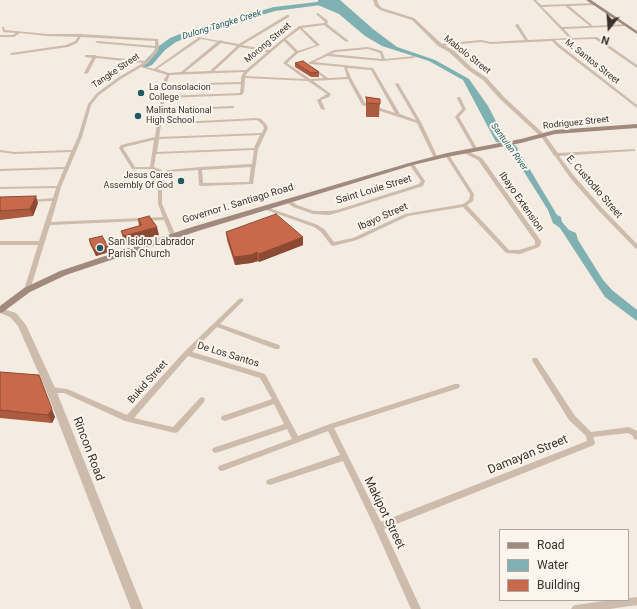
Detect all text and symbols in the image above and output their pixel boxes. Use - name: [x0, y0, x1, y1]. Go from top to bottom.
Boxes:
- water label: Dulong Tangke Creek: [181, 8, 263, 42]
- north arrow: [589, 8, 629, 48]
- street label: Morong Street: [243, 21, 293, 65]
- street label: Mabolo Street: [442, 33, 492, 77]
- text: N: [600, 33, 611, 47]
- street label: M. Santos Street: [563, 37, 621, 87]
- street label: Tangke Street: [90, 51, 142, 91]
- place label: La Consolacion College: [149, 83, 211, 104]
- marker: La Consolacion College: [136, 88, 146, 98]
- place label: Malinta National High School: [146, 106, 212, 127]
- marker: Malinta National High School: [133, 111, 143, 121]
- street label: Rodriguez Street: [543, 114, 609, 132]
- water label: Santulan River: [488, 121, 530, 173]
- street label: E. Custodio Street: [563, 153, 625, 221]
- street label: Ibayo Extension: [496, 170, 546, 234]
- place label: Jesus Cares Assembly Of God: [104, 171, 173, 192]
- street label: Saint Louie Street: [335, 173, 413, 207]
- marker: Jesus Cares Assembly Of God: [176, 176, 186, 186]
- street label: Governor I. Santiago Road: [181, 181, 295, 227]
- street label: Ibayo Street: [356, 201, 410, 233]
- place label: San Isidro Labrador Parish Church: [108, 236, 195, 260]
- marker: San Isidro Labrador Parish Church: [95, 243, 105, 253]
- street label: De Los Santos: [196, 340, 260, 370]
- street label: Bukid Street: [126, 358, 170, 406]
- street label: Rincon Road: [69, 415, 107, 483]
- street label: Damayan Street: [486, 432, 570, 478]
- street label: Makipot Street: [360, 475, 408, 551]
- legend: [499, 529, 629, 601]
- text: Road: [537, 538, 565, 552]
- text: Water: [537, 558, 568, 572]
- text: Building: [537, 578, 580, 592]

